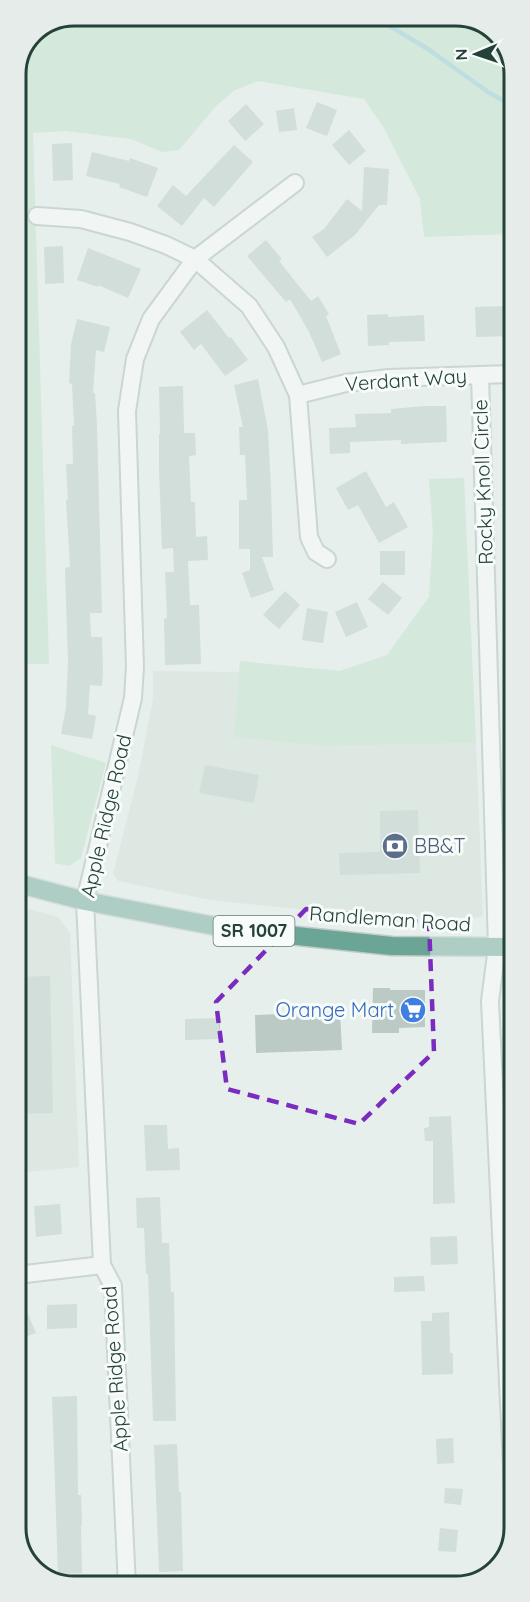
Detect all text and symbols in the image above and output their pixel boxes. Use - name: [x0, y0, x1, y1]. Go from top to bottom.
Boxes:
- north arrow: [446, 24, 506, 84]
- text: N: [451, 48, 471, 61]
- street label: Verdant Way: [344, 363, 468, 396]
- street label: Rocky Knoll Circle: [467, 399, 498, 565]
- street label: Apple Ridge Road: [75, 732, 136, 900]
- bank icon: BB&T: [380, 831, 410, 861]
- place label: BB&T: [414, 833, 466, 858]
- street label: Randleman Road: [308, 900, 472, 937]
- road number: SR 1007: [214, 916, 294, 946]
- supermarket icon: Orange Mart: [398, 995, 428, 1025]
- place label: Orange Mart: [276, 997, 394, 1022]
- street label: Apple Ridge Road: [96, 1285, 133, 1453]

